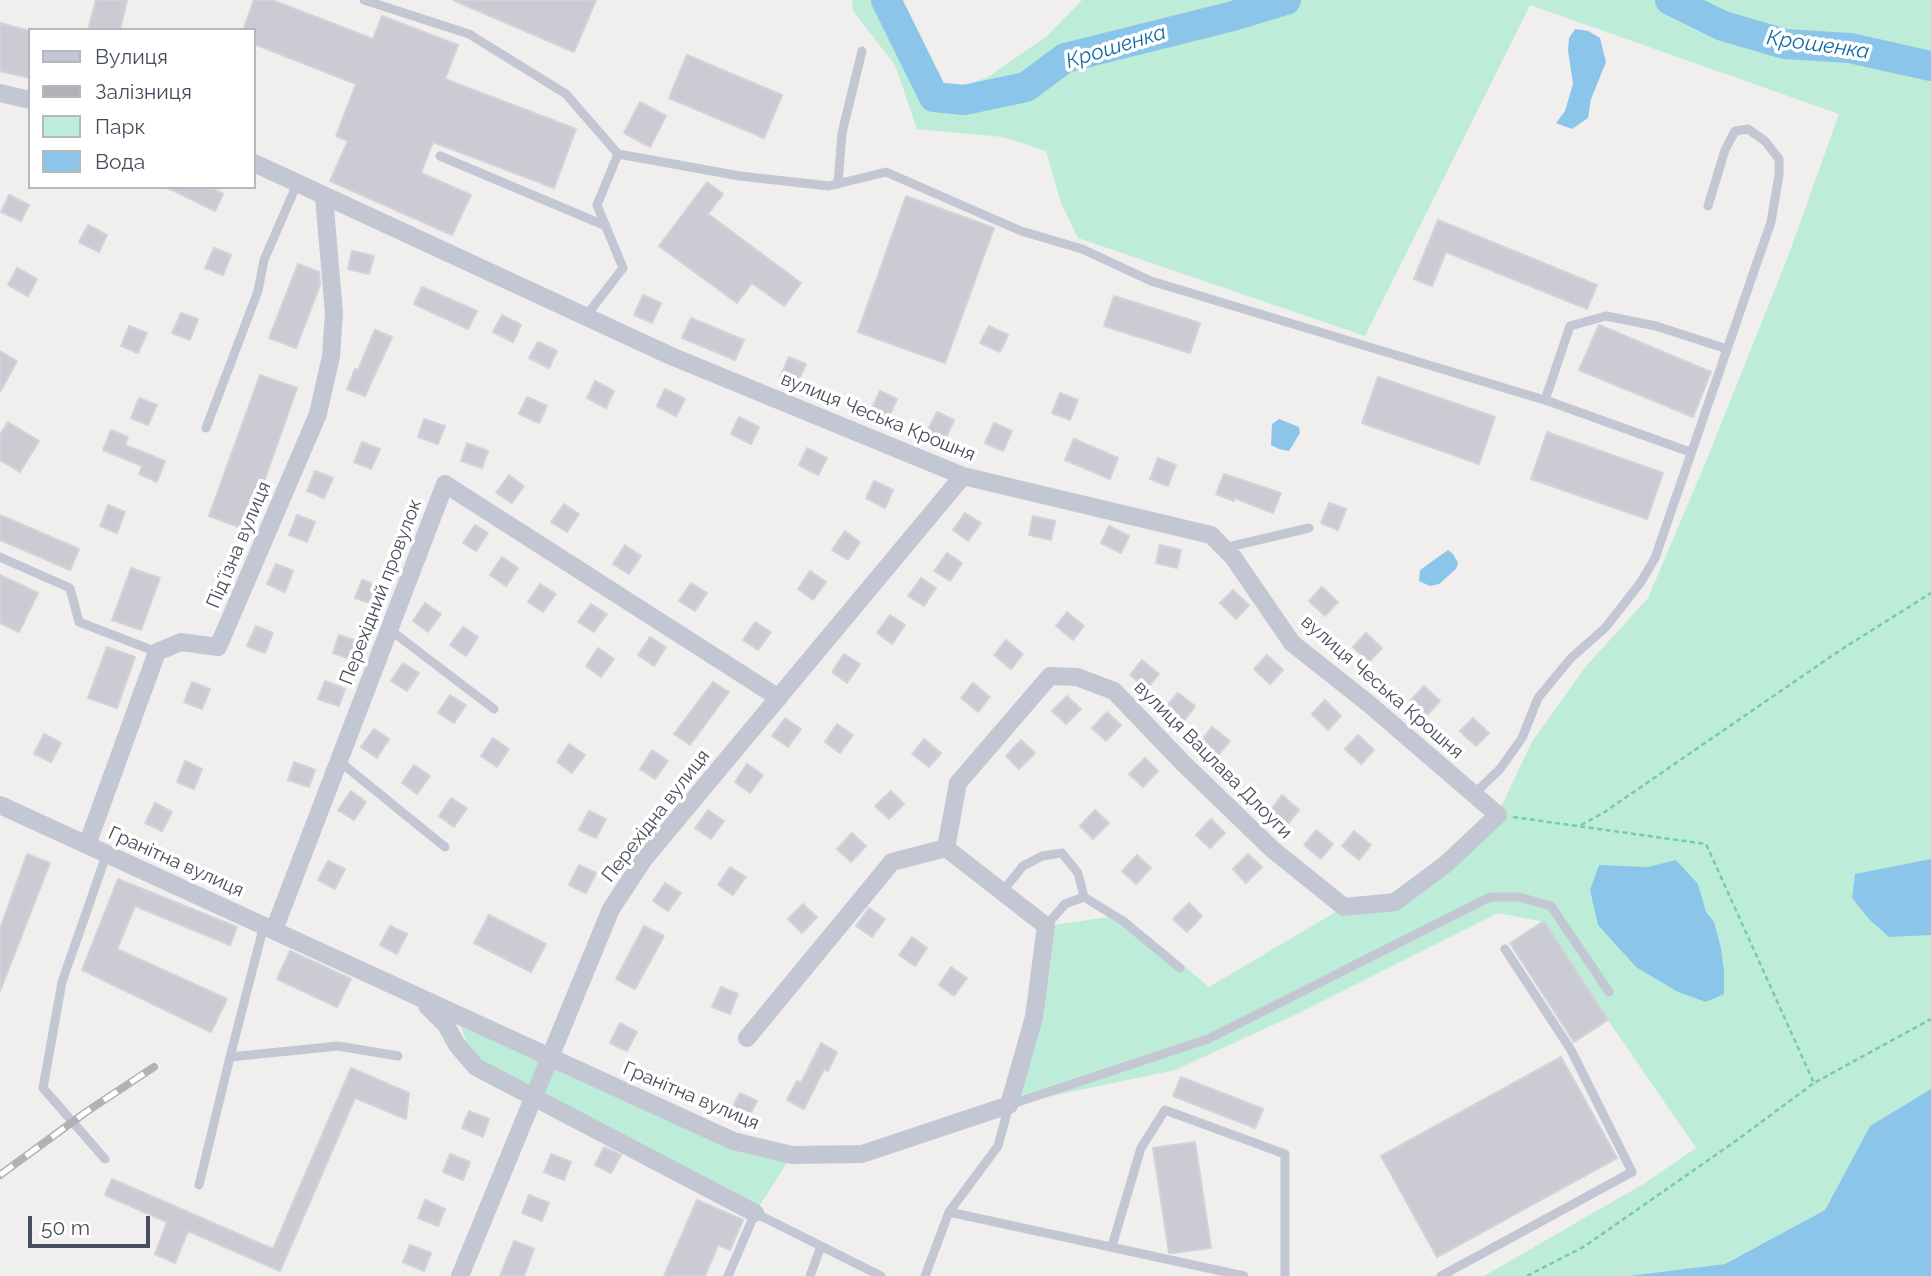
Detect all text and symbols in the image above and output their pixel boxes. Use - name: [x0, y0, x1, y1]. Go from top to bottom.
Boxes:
- water label: Крошенка: [1063, 20, 1169, 74]
- water label: Крошенка: [1765, 25, 1871, 65]
- legend: [28, 28, 256, 189]
- text: Вулиця: [95, 44, 168, 69]
- text: Залізниця: [95, 79, 192, 104]
- text: Парк: [95, 114, 145, 139]
- text: Вода: [95, 149, 145, 174]
- street label: вулиця Чеська Крошня: [778, 368, 978, 466]
- street label: Підʼїзна вулиця: [202, 478, 276, 612]
- street label: Перехідний провулок: [335, 496, 427, 688]
- street label: вулиця Чеська Крошня: [1296, 610, 1468, 764]
- street label: вулиця Вацлава Длоуги: [1129, 676, 1297, 844]
- street label: Перехідна вулиця: [597, 745, 715, 887]
- street label: Гранітна вулиця: [105, 822, 247, 902]
- street label: Гранітна вулиця: [619, 1057, 763, 1135]
- scale bar: [32, 1202, 154, 1246]
- text: 50 m: [41, 1215, 90, 1240]

